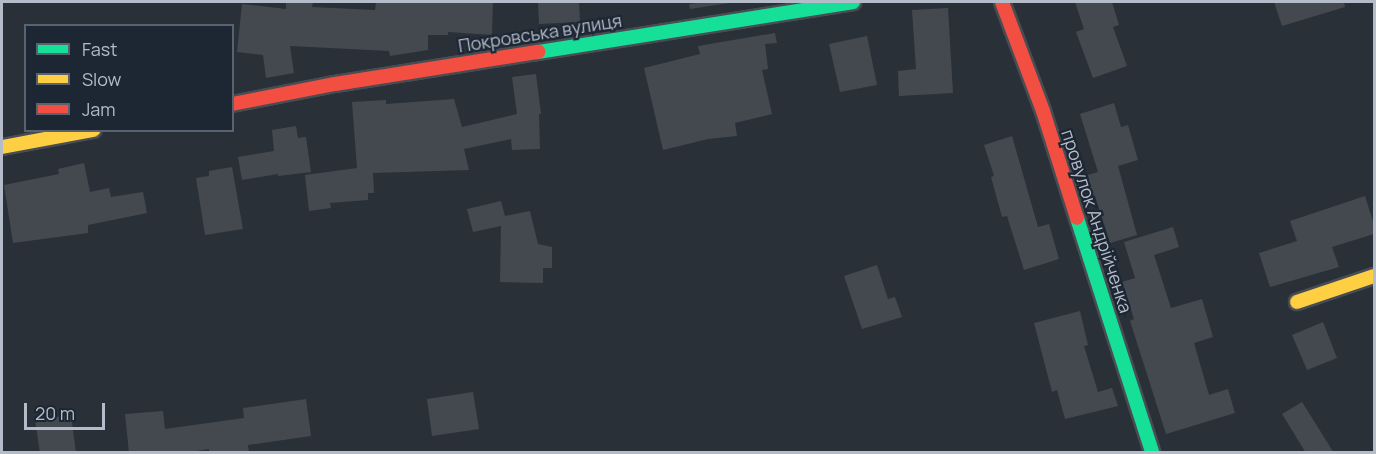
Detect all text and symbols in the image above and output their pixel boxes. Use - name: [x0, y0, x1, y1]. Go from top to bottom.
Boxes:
- street label: Покровська вулиця: [457, 9, 623, 57]
- legend: [24, 24, 234, 132]
- text: Fast: [82, 37, 117, 61]
- text: Slow: [82, 67, 121, 91]
- text: Jam: [82, 97, 116, 121]
- street label: провулок Андрійченка: [1057, 127, 1137, 315]
- scale bar: [27, 391, 108, 429]
- text: 20 m: [35, 401, 75, 425]

